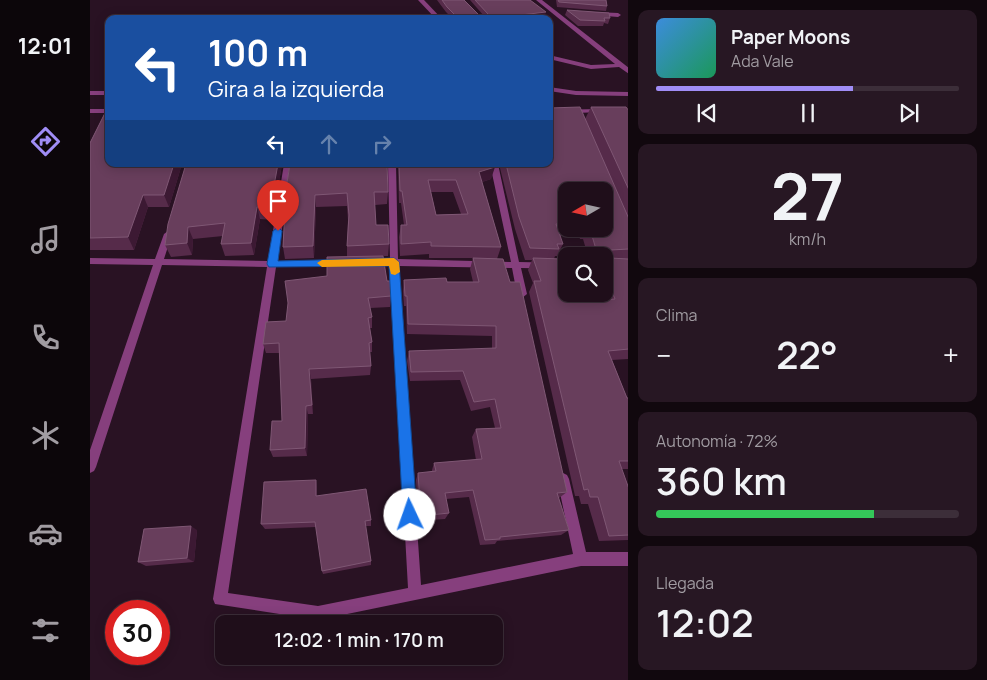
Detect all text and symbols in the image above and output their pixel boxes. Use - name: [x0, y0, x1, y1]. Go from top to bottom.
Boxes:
- text: Paper Moons: [731, 24, 850, 50]
- text: 100 m: [208, 29, 308, 77]
- text: 12:01: [18, 31, 72, 61]
- icon: left: [125, 35, 190, 100]
- text: Ada Vale: [731, 50, 794, 72]
- text: Gira a la izquierda: [208, 74, 384, 104]
- icon: previous: [693, 99, 721, 127]
- icon: pause: [794, 99, 822, 127]
- icon: next: [895, 99, 923, 127]
- icon: directions: [28, 124, 63, 159]
- icon: left: [262, 130, 290, 158]
- icon: ahead: [315, 130, 343, 158]
- icon: right: [368, 130, 396, 158]
- text: 27: [771, 151, 844, 240]
- pin: [257, 180, 299, 231]
- north arrow: [558, 182, 612, 238]
- map controls: [558, 182, 613, 302]
- icon: arrive: [264, 187, 292, 215]
- icon: music: [28, 222, 63, 257]
- text: km/h: [789, 228, 826, 250]
- button: search: [558, 247, 613, 302]
- text: Clima: [656, 304, 697, 326]
- icon: phone: [28, 320, 63, 355]
- text: 22°: [776, 328, 838, 380]
- text: −: [656, 336, 671, 374]
- text: +: [943, 336, 959, 374]
- icon: climate: [28, 418, 63, 453]
- text: Autonomía · 72%: [656, 430, 778, 452]
- text: 360 km: [656, 454, 787, 506]
- position arrow: [383, 488, 435, 540]
- icon: car: [28, 516, 63, 551]
- text: Llegada: [656, 572, 714, 594]
- text: 12:02: [656, 596, 754, 648]
- speed limit sign: 30: [105, 600, 170, 665]
- icon: filters: [28, 613, 63, 648]
- text: 12:02 · 1 min · 170 m: [274, 627, 444, 653]

